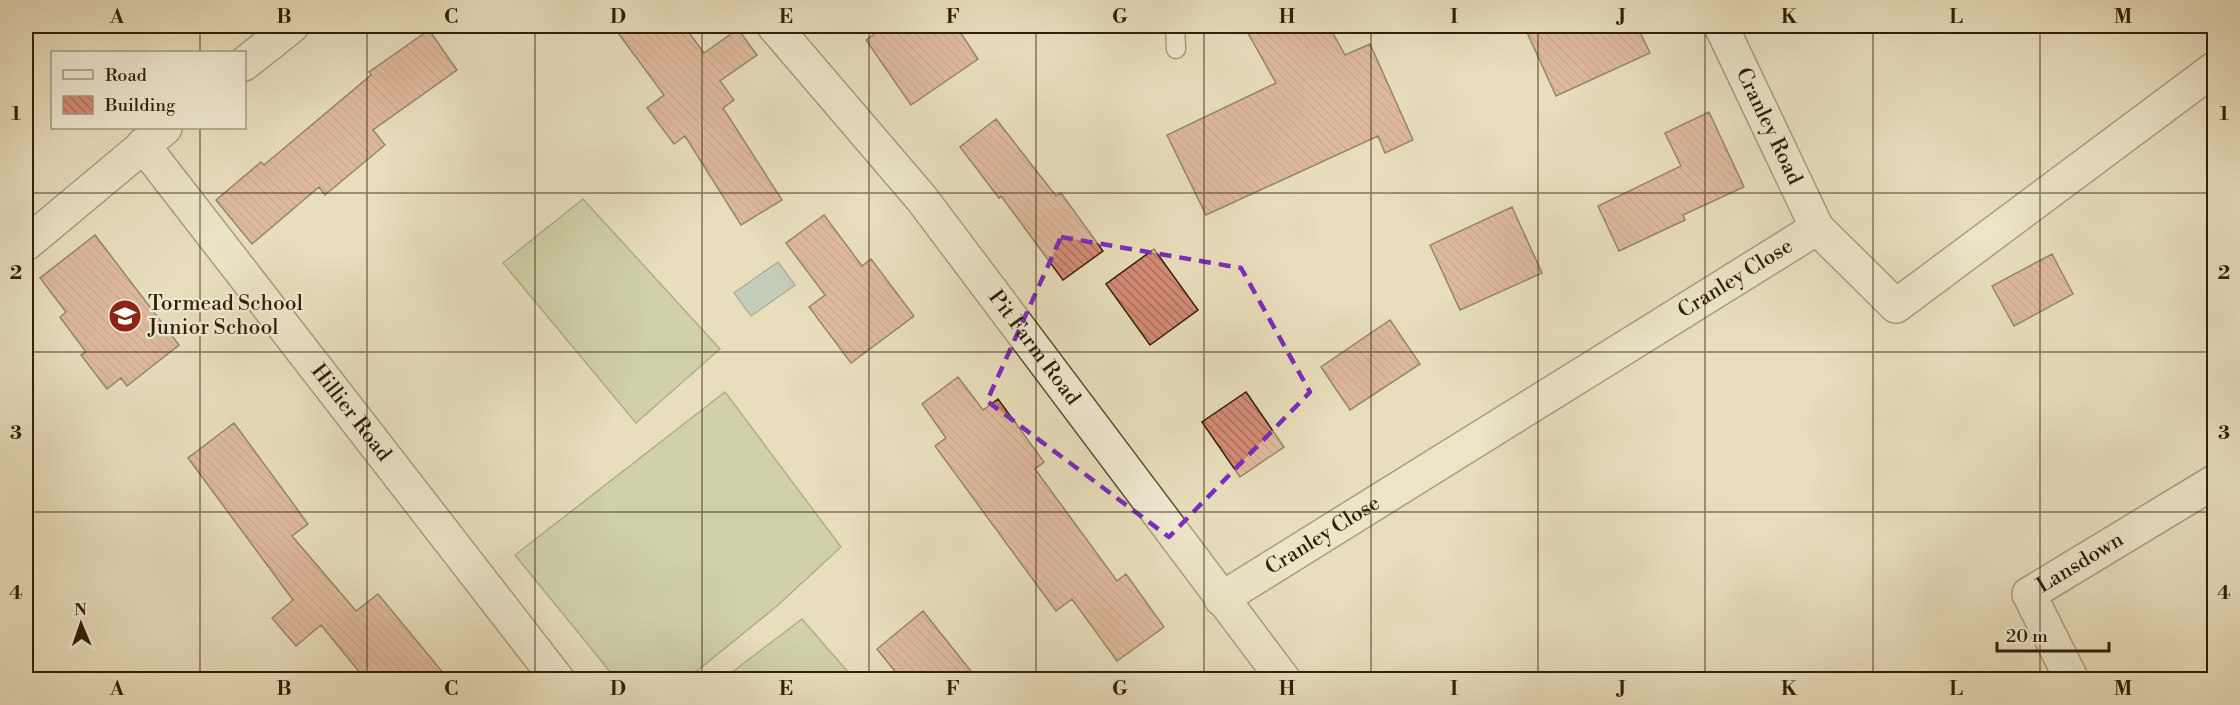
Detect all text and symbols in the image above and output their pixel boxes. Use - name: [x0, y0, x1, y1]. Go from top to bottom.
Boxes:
- text: A: [109, 5, 125, 30]
- text: B: [276, 5, 292, 30]
- text: C: [444, 5, 458, 30]
- text: D: [610, 5, 626, 30]
- text: E: [779, 5, 793, 30]
- text: F: [946, 5, 960, 30]
- text: G: [1112, 5, 1128, 30]
- text: H: [1279, 5, 1296, 30]
- text: I: [1450, 5, 1458, 30]
- text: J: [1615, 5, 1626, 30]
- text: K: [1781, 5, 1798, 30]
- text: L: [1949, 5, 1963, 30]
- text: M: [2114, 5, 2133, 30]
- legend: [51, 51, 246, 129]
- street label: Cranley Road: [1730, 63, 1808, 189]
- text: Road: [105, 64, 148, 87]
- text: Building: [104, 94, 176, 117]
- text: 1: [11, 102, 21, 127]
- text: 1: [2219, 102, 2229, 127]
- street label: Cranley Close: [1673, 233, 1798, 324]
- text: 2: [10, 261, 22, 286]
- text: 2: [2218, 261, 2230, 286]
- street label: Pit Farm Road: [982, 285, 1086, 410]
- place label: Tormead School Junior School: [147, 291, 303, 341]
- school or university icon: Tormead School Junior School: [107, 298, 143, 334]
- street label: Hillier Road: [305, 359, 397, 467]
- text: 3: [10, 421, 22, 446]
- text: 3: [2218, 421, 2230, 446]
- street label: Cranley Close: [1261, 490, 1385, 581]
- street label: Lansdown: [2032, 527, 2129, 599]
- text: 4: [9, 581, 23, 606]
- text: 4: [2217, 581, 2231, 606]
- north arrow: [51, 594, 111, 654]
- text: N: [74, 600, 88, 620]
- scale bar: [1997, 615, 2110, 653]
- text: 20 m: [2006, 625, 2048, 648]
- text: A: [109, 677, 125, 702]
- text: B: [276, 677, 292, 702]
- text: C: [444, 677, 458, 702]
- text: D: [610, 677, 626, 702]
- text: E: [779, 677, 793, 702]
- text: F: [946, 677, 960, 702]
- text: G: [1112, 677, 1128, 702]
- text: H: [1279, 677, 1296, 702]
- text: I: [1450, 677, 1458, 702]
- text: J: [1615, 677, 1626, 702]
- text: K: [1781, 677, 1798, 702]
- text: L: [1949, 677, 1963, 702]
- text: M: [2114, 677, 2133, 702]

